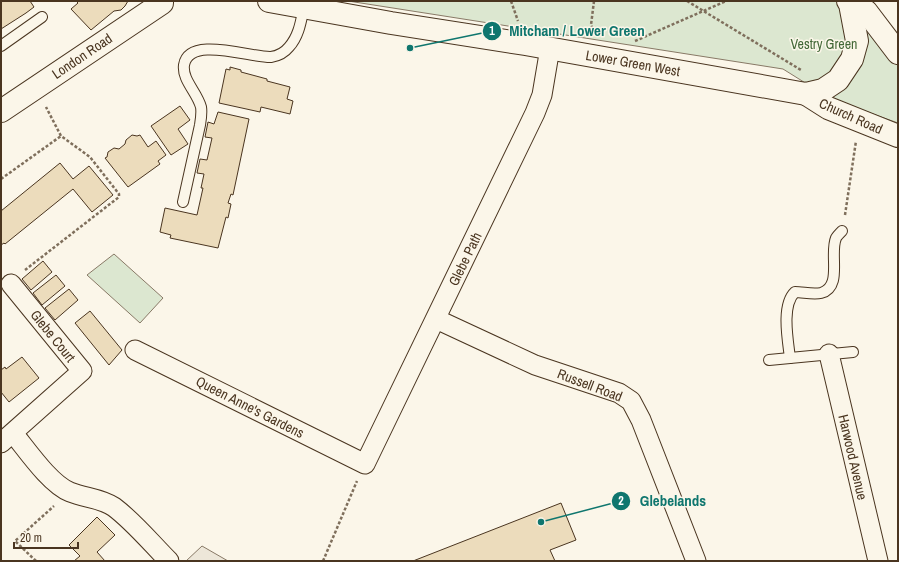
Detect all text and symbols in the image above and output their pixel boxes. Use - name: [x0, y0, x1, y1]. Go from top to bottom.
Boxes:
- callout: Mitcham / Lower Green: [482, 17, 653, 44]
- text: Mitcham / Lower Green: [509, 20, 645, 41]
- text: 1: [489, 23, 495, 39]
- street label: London Road: [48, 29, 116, 83]
- park label: Vestry Green: [790, 35, 858, 53]
- street label: Lower Green West: [584, 46, 682, 80]
- street label: Church Road: [816, 94, 886, 138]
- street label: Glebe Path: [444, 229, 486, 289]
- street label: Glebe Court: [27, 306, 79, 366]
- street label: Russell Road: [555, 364, 625, 406]
- street label: Queen Anne's Gardens: [193, 372, 307, 442]
- street label: Harwood Avenue: [834, 412, 872, 502]
- callout: Glebelands: [611, 487, 714, 514]
- text: Glebelands: [640, 490, 706, 511]
- text: 2: [618, 493, 624, 509]
- scale bar: [14, 524, 78, 550]
- text: 20 m: [20, 530, 42, 546]

